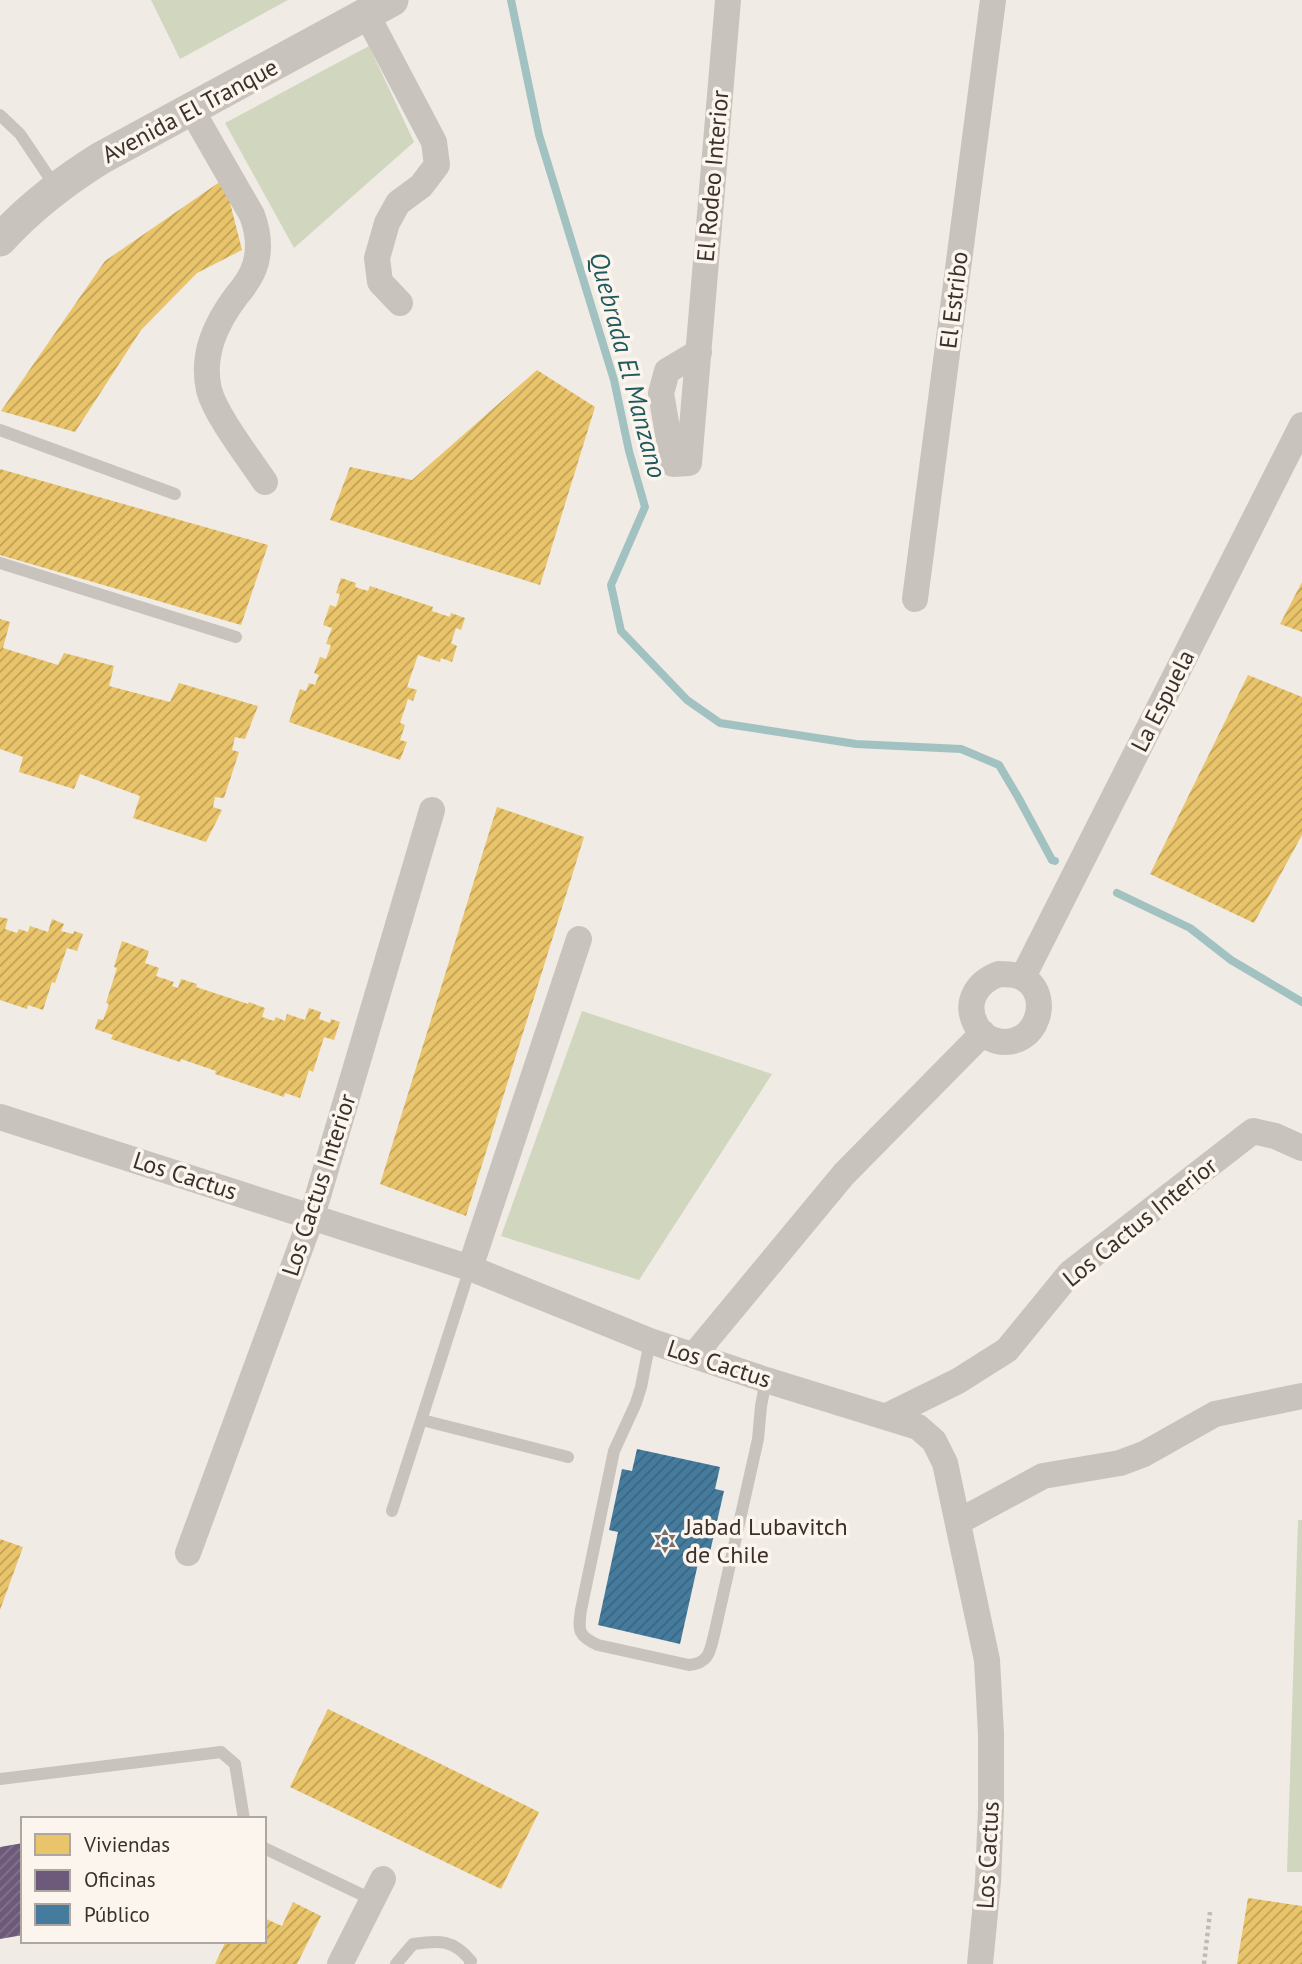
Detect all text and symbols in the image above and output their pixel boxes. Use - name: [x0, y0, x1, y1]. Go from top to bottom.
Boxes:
- street label: Avenida El Tranque: [96, 51, 283, 170]
- street label: El Rodeo Interior: [690, 89, 735, 263]
- water label: Quebrada El Manzano: [582, 248, 675, 482]
- street label: El Estribo: [932, 250, 975, 350]
- street label: La Espuela: [1124, 645, 1201, 757]
- street label: Los Cactus Interior: [274, 1090, 363, 1280]
- street label: Los Cactus: [129, 1144, 241, 1207]
- street label: Los Cactus Interior: [1056, 1150, 1223, 1293]
- street label: Los Cactus: [663, 1332, 775, 1395]
- place label: Jabad Lubavitch de Chile: [684, 1511, 848, 1570]
- synagogue icon: Jabad Lubavitch de Chile: [651, 1527, 679, 1555]
- street label: Los Cactus: [969, 1800, 1006, 1910]
- legend: [21, 1817, 266, 1943]
- text: Viviendas: [83, 1831, 170, 1858]
- text: Oficinas: [84, 1866, 156, 1893]
- text: Público: [84, 1901, 150, 1928]

